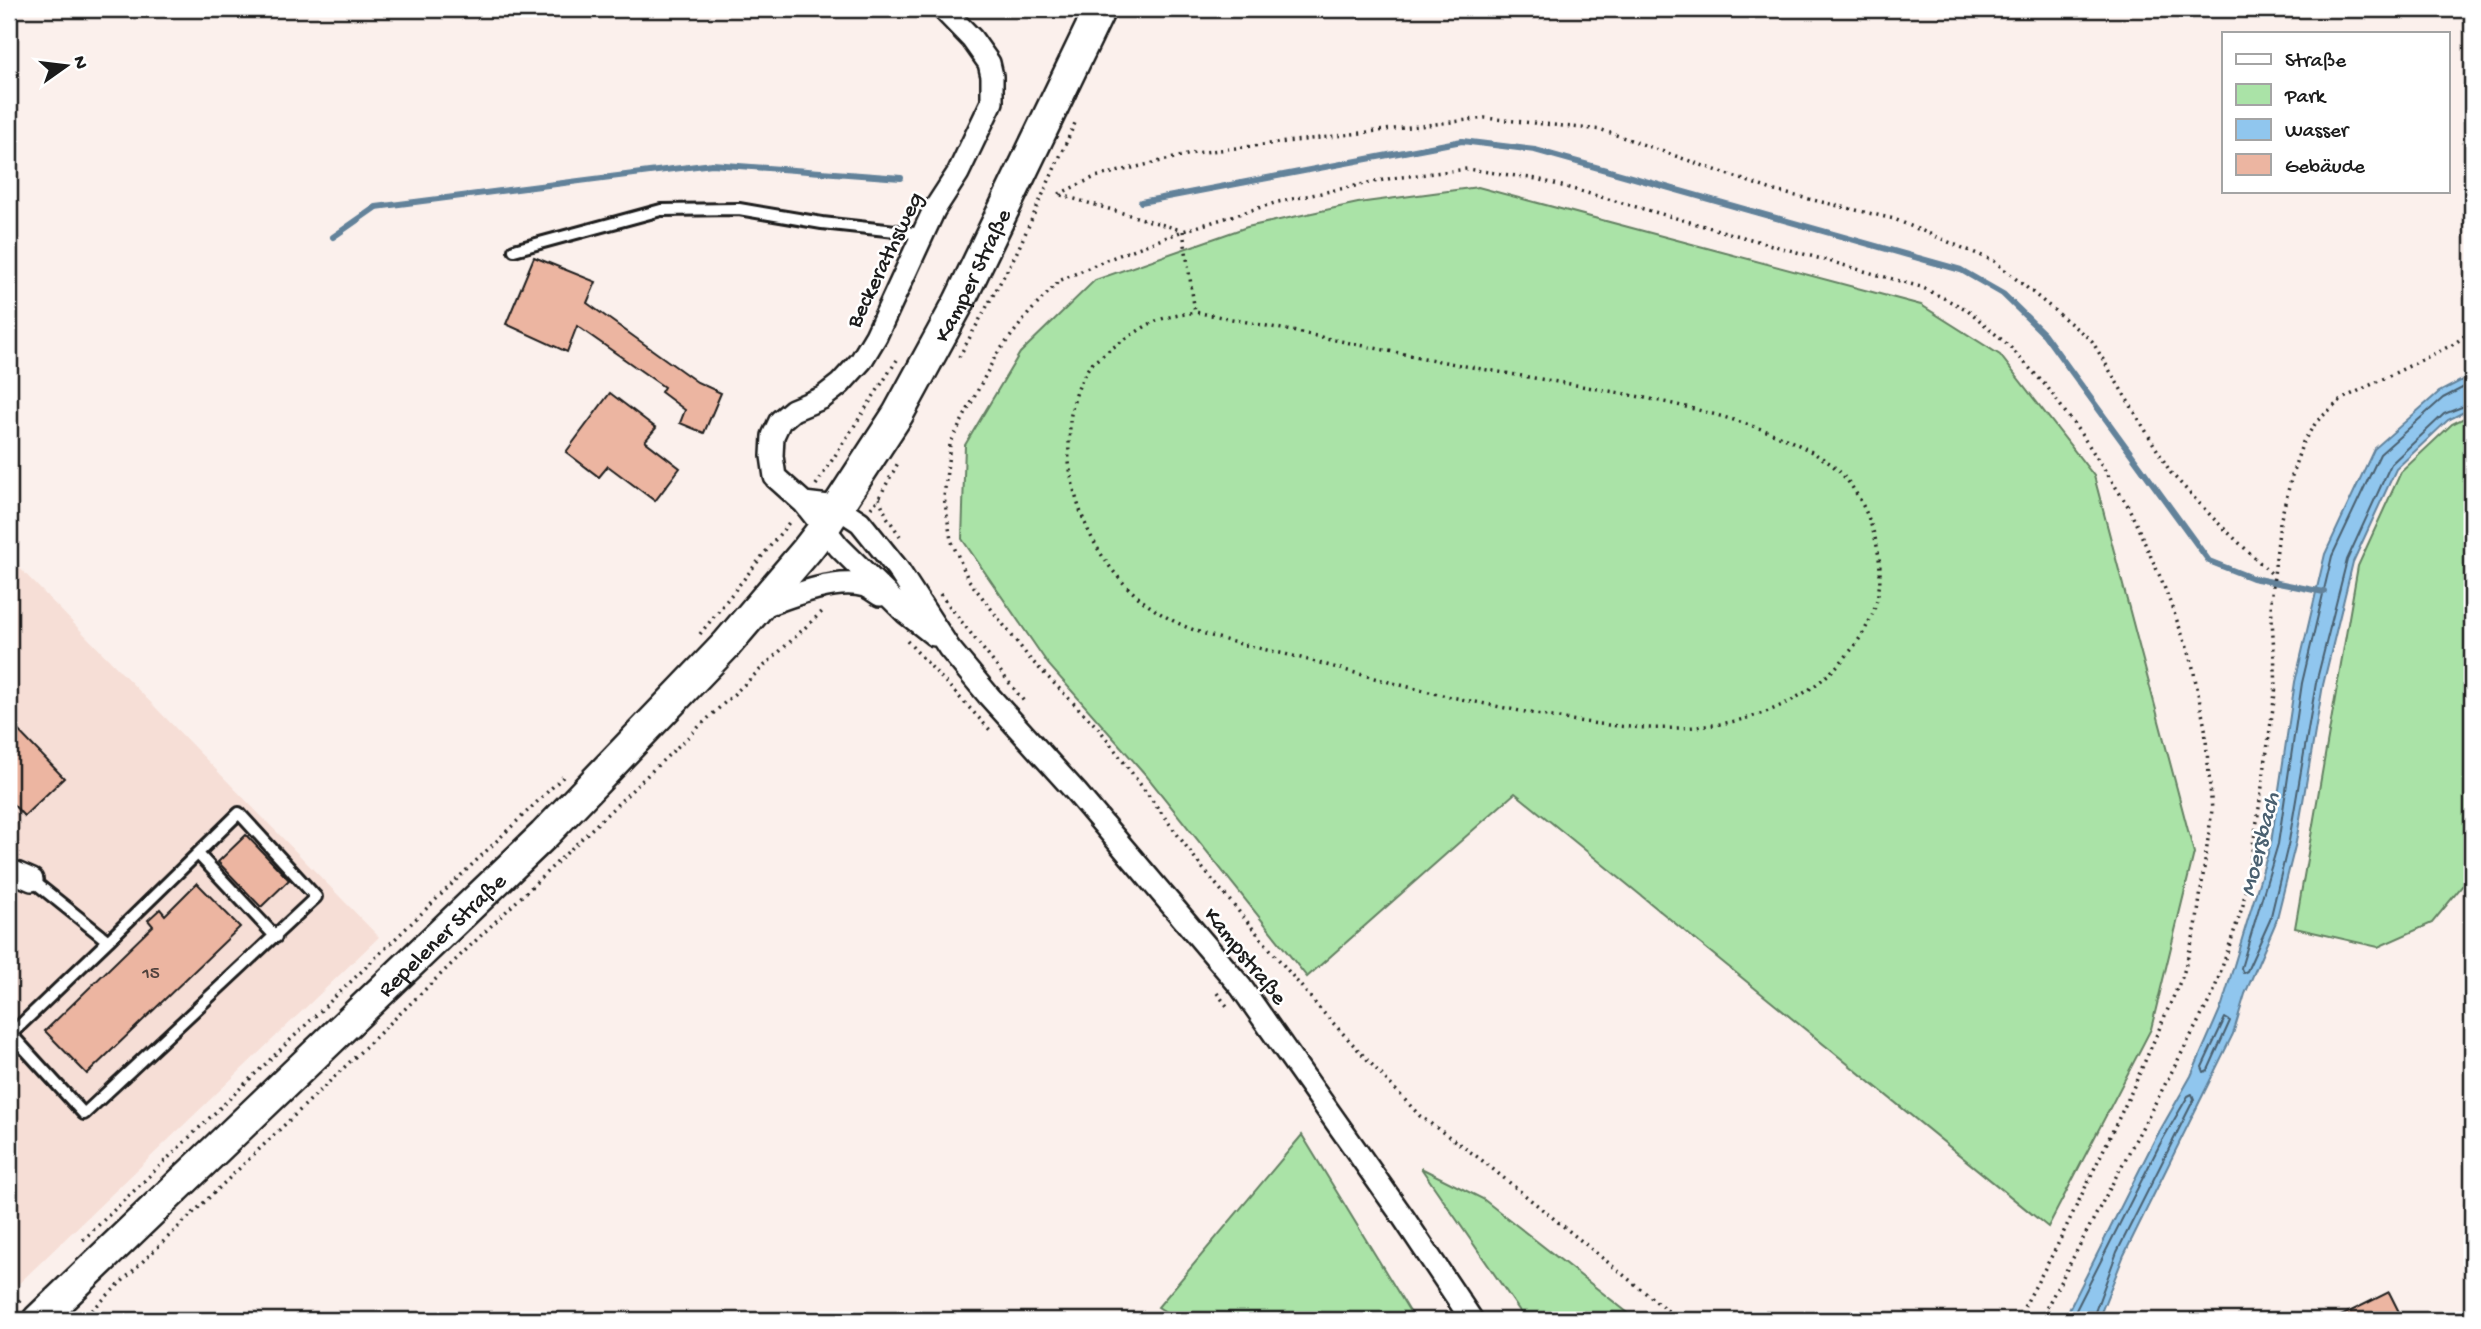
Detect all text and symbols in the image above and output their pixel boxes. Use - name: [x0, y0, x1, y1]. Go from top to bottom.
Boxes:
- north arrow: [32, 32, 102, 102]
- legend: [2222, 32, 2450, 192]
- text: Straße: [2285, 50, 2347, 75]
- text: N: [66, 54, 92, 72]
- text: Park: [2284, 86, 2328, 111]
- text: Wasser: [2285, 120, 2350, 145]
- text: Gebäude: [2285, 156, 2366, 181]
- street label: Beckerathsweg: [841, 188, 931, 334]
- street label: Kamper Straße: [930, 204, 1019, 348]
- water label: Moersbach: [2235, 789, 2289, 900]
- street label: Repelener Straße: [374, 868, 514, 1004]
- street label: Kampstraße: [1197, 903, 1293, 1012]
- house number: 15: [141, 963, 160, 986]

